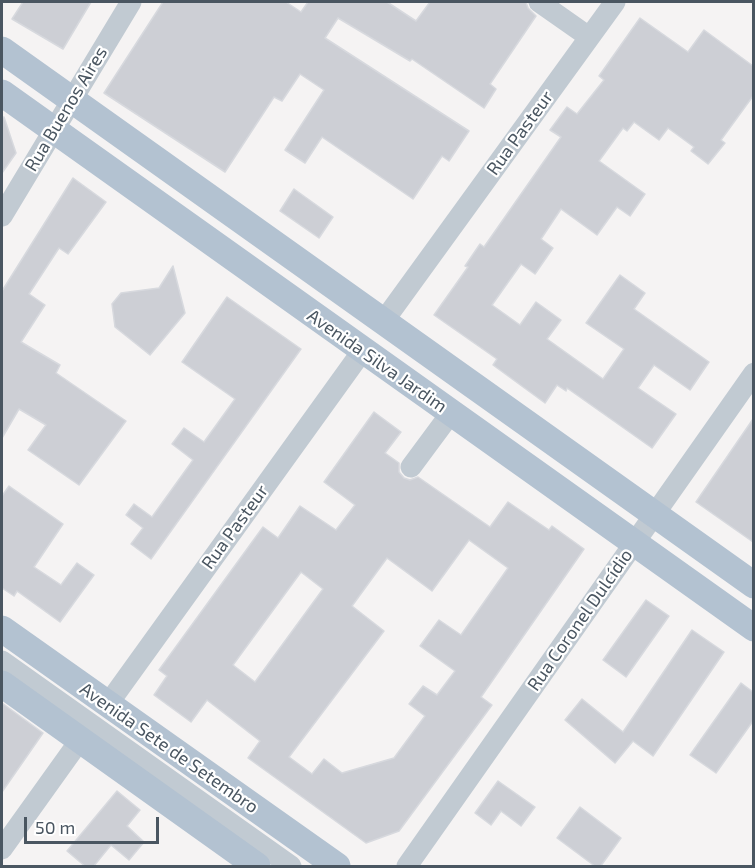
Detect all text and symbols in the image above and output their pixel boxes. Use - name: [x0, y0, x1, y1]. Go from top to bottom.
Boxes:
- street label: Rua Buenos Aires: [20, 43, 112, 175]
- street label: Rua Pasteur: [482, 87, 558, 179]
- street label: Avenida Silva Jardim: [303, 305, 451, 417]
- street label: Rua Pasteur: [197, 481, 273, 573]
- street label: Rua Coronel Dulcídio: [523, 545, 637, 695]
- street label: Avenida Sete de Setembro: [76, 678, 262, 818]
- scale bar: [27, 805, 162, 843]
- text: 50 m: [35, 816, 75, 838]

